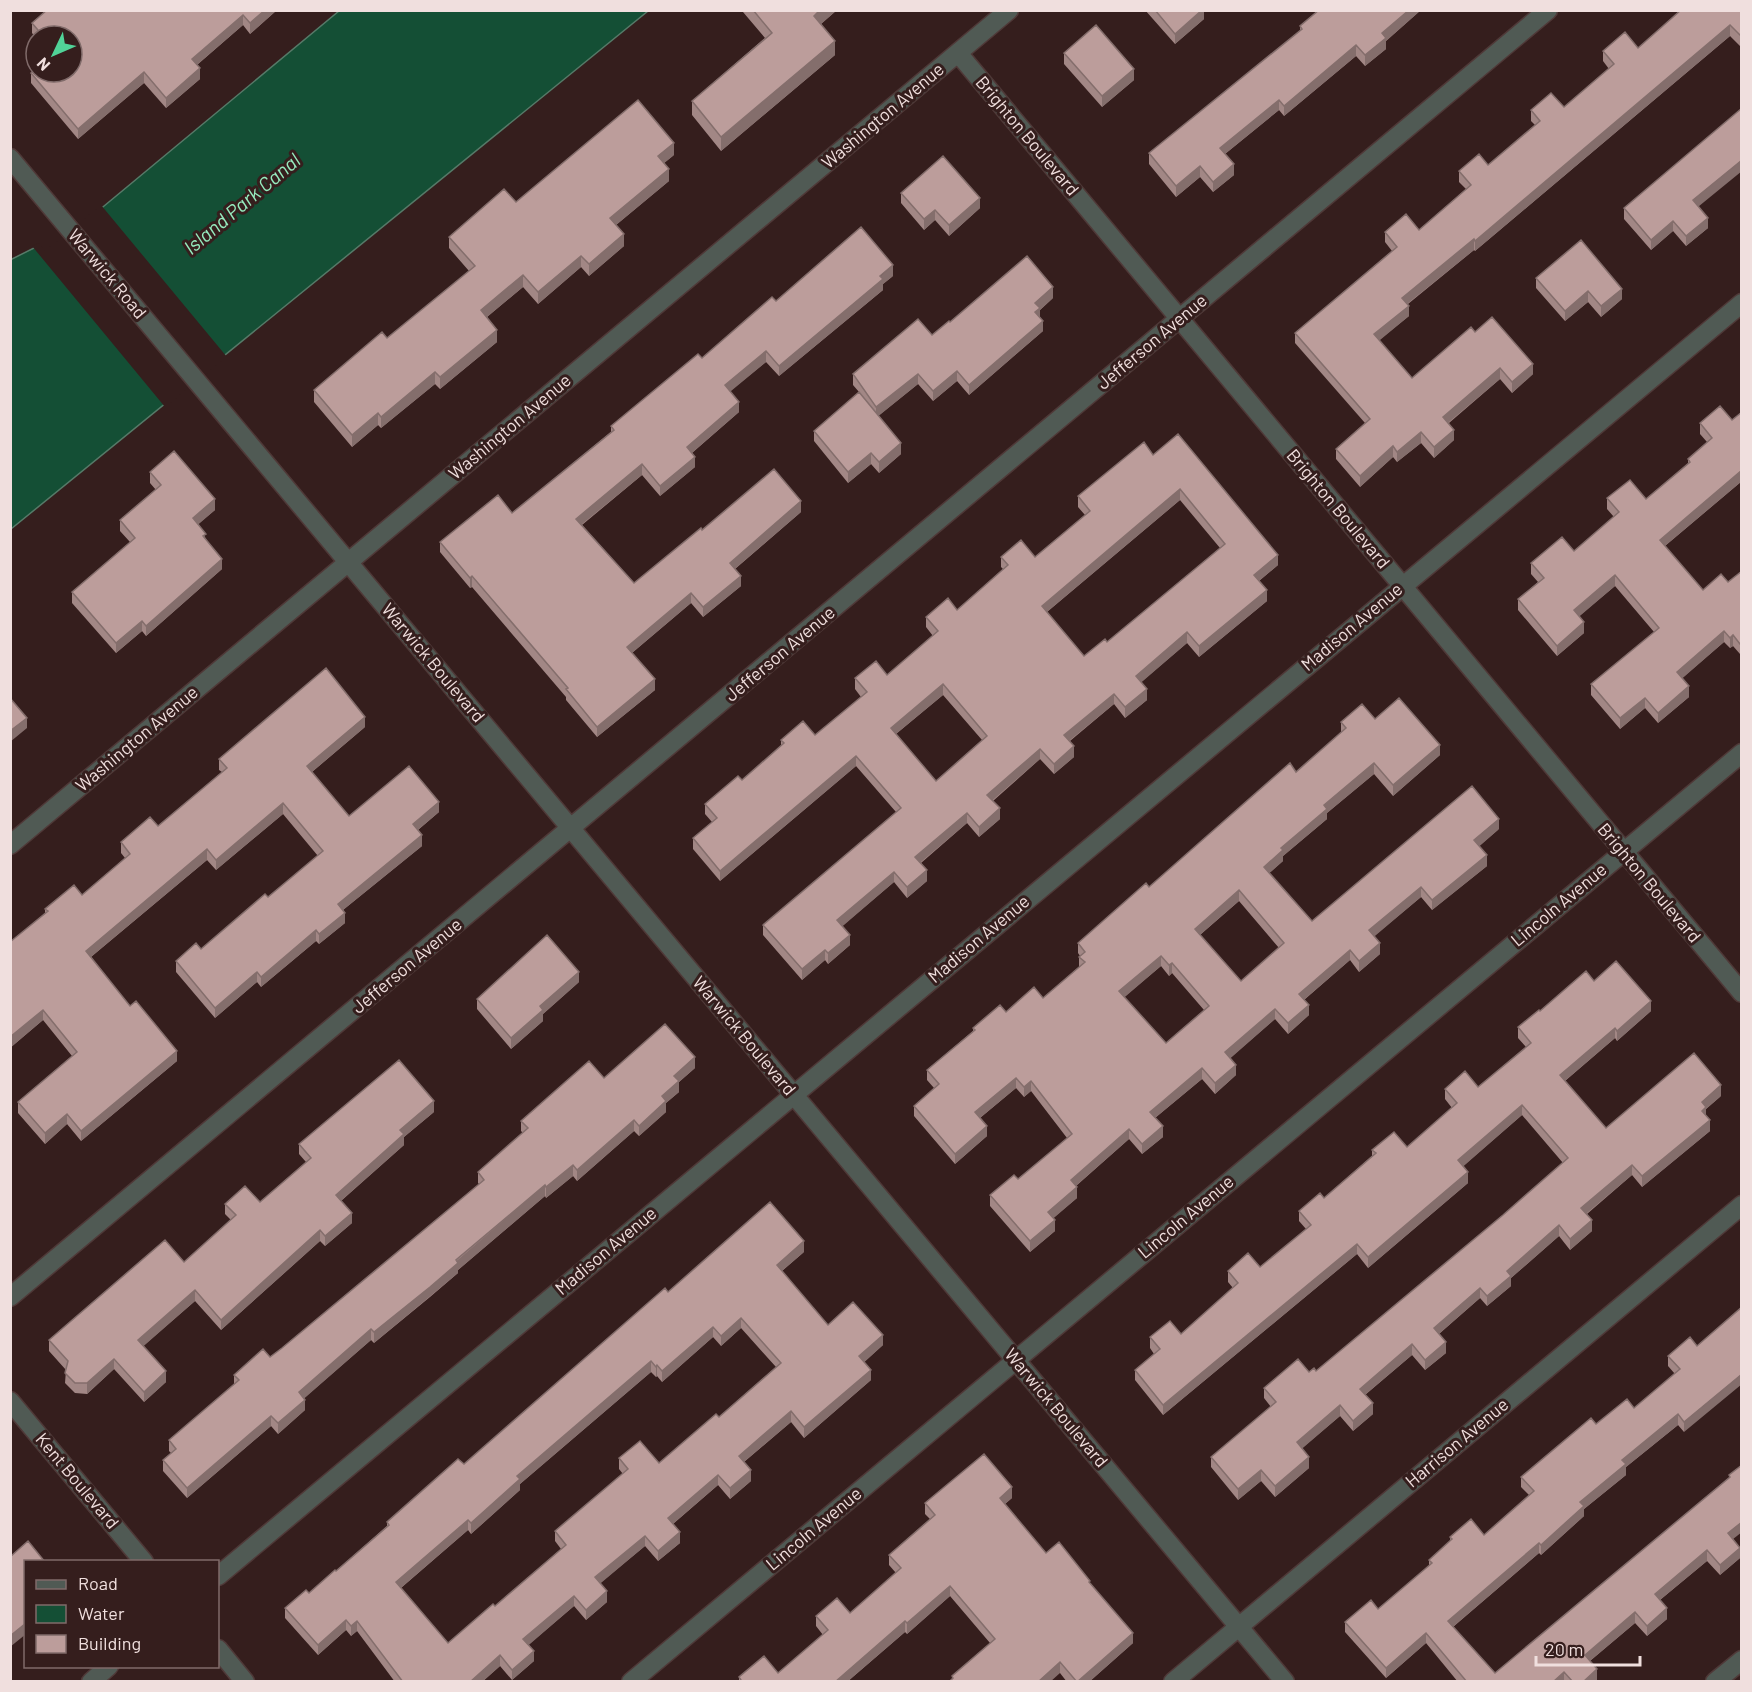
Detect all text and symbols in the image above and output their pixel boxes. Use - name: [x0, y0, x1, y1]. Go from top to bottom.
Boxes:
- north arrow: [24, 24, 84, 84]
- text: N: [32, 54, 53, 75]
- street label: Washington Avenue: [817, 58, 948, 173]
- street label: Brighton Boulevard: [971, 71, 1084, 200]
- water label: Island Park Canal: [178, 147, 305, 259]
- street label: Warwick Road: [64, 224, 152, 323]
- street label: Jefferson Avenue: [1092, 289, 1211, 394]
- street label: Washington Avenue: [444, 369, 575, 484]
- street label: Brighton Boulevard: [1282, 444, 1395, 573]
- street label: Madison Avenue: [1296, 577, 1406, 675]
- street label: Warwick Boulevard: [378, 598, 490, 726]
- street label: Jefferson Avenue: [720, 601, 839, 706]
- street label: Washington Avenue: [71, 681, 202, 796]
- street label: Brighton Boulevard: [1593, 818, 1706, 947]
- street label: Lincoln Avenue: [1506, 858, 1611, 951]
- street label: Madison Avenue: [923, 889, 1033, 987]
- street label: Jefferson Avenue: [347, 913, 466, 1018]
- street label: Warwick Boulevard: [689, 971, 801, 1099]
- street label: Lincoln Avenue: [1133, 1170, 1238, 1263]
- street label: Madison Avenue: [550, 1201, 660, 1299]
- street label: Warwick Boulevard: [1001, 1343, 1113, 1471]
- street label: Harrison Avenue: [1400, 1393, 1512, 1492]
- street label: Kent Boulevard: [31, 1428, 124, 1533]
- street label: Lincoln Avenue: [761, 1482, 866, 1575]
- legend: [24, 1560, 219, 1668]
- text: Road: [78, 1572, 118, 1594]
- text: Water: [78, 1602, 125, 1624]
- scale bar: [1536, 1629, 1640, 1667]
- text: Building: [78, 1632, 141, 1654]
- text: 20 m: [1545, 1638, 1583, 1660]

